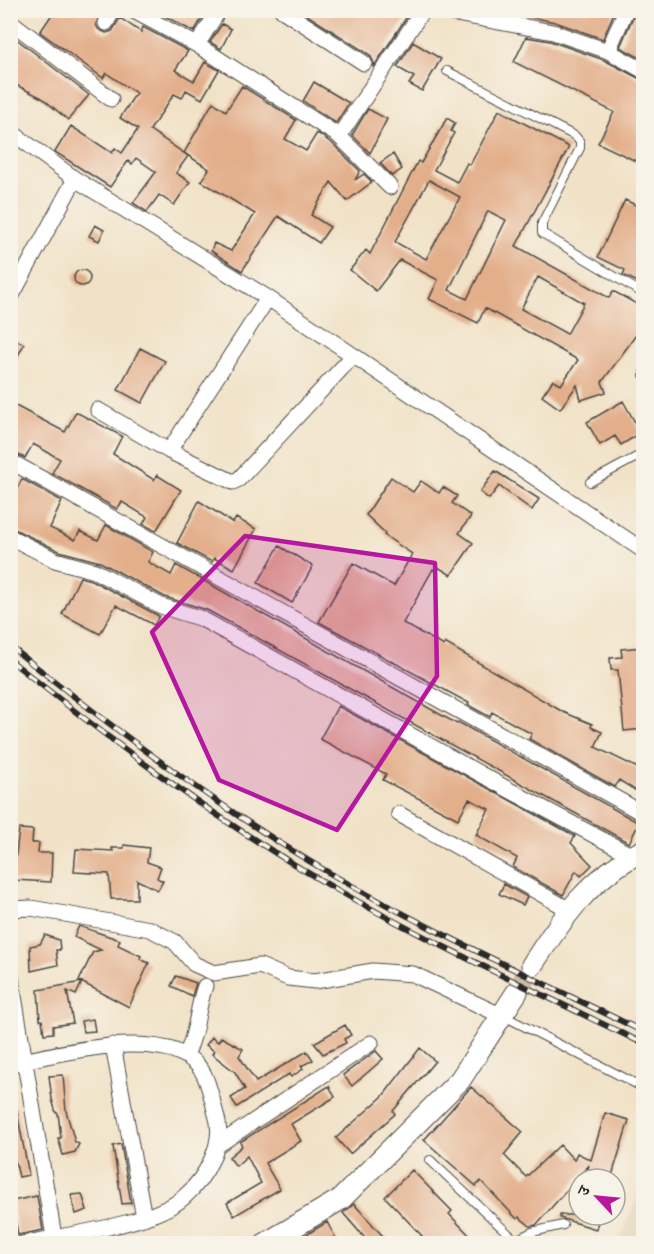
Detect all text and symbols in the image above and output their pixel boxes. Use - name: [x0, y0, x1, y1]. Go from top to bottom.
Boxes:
- north arrow: [567, 1167, 627, 1227]
- text: उ: [573, 1181, 595, 1199]

